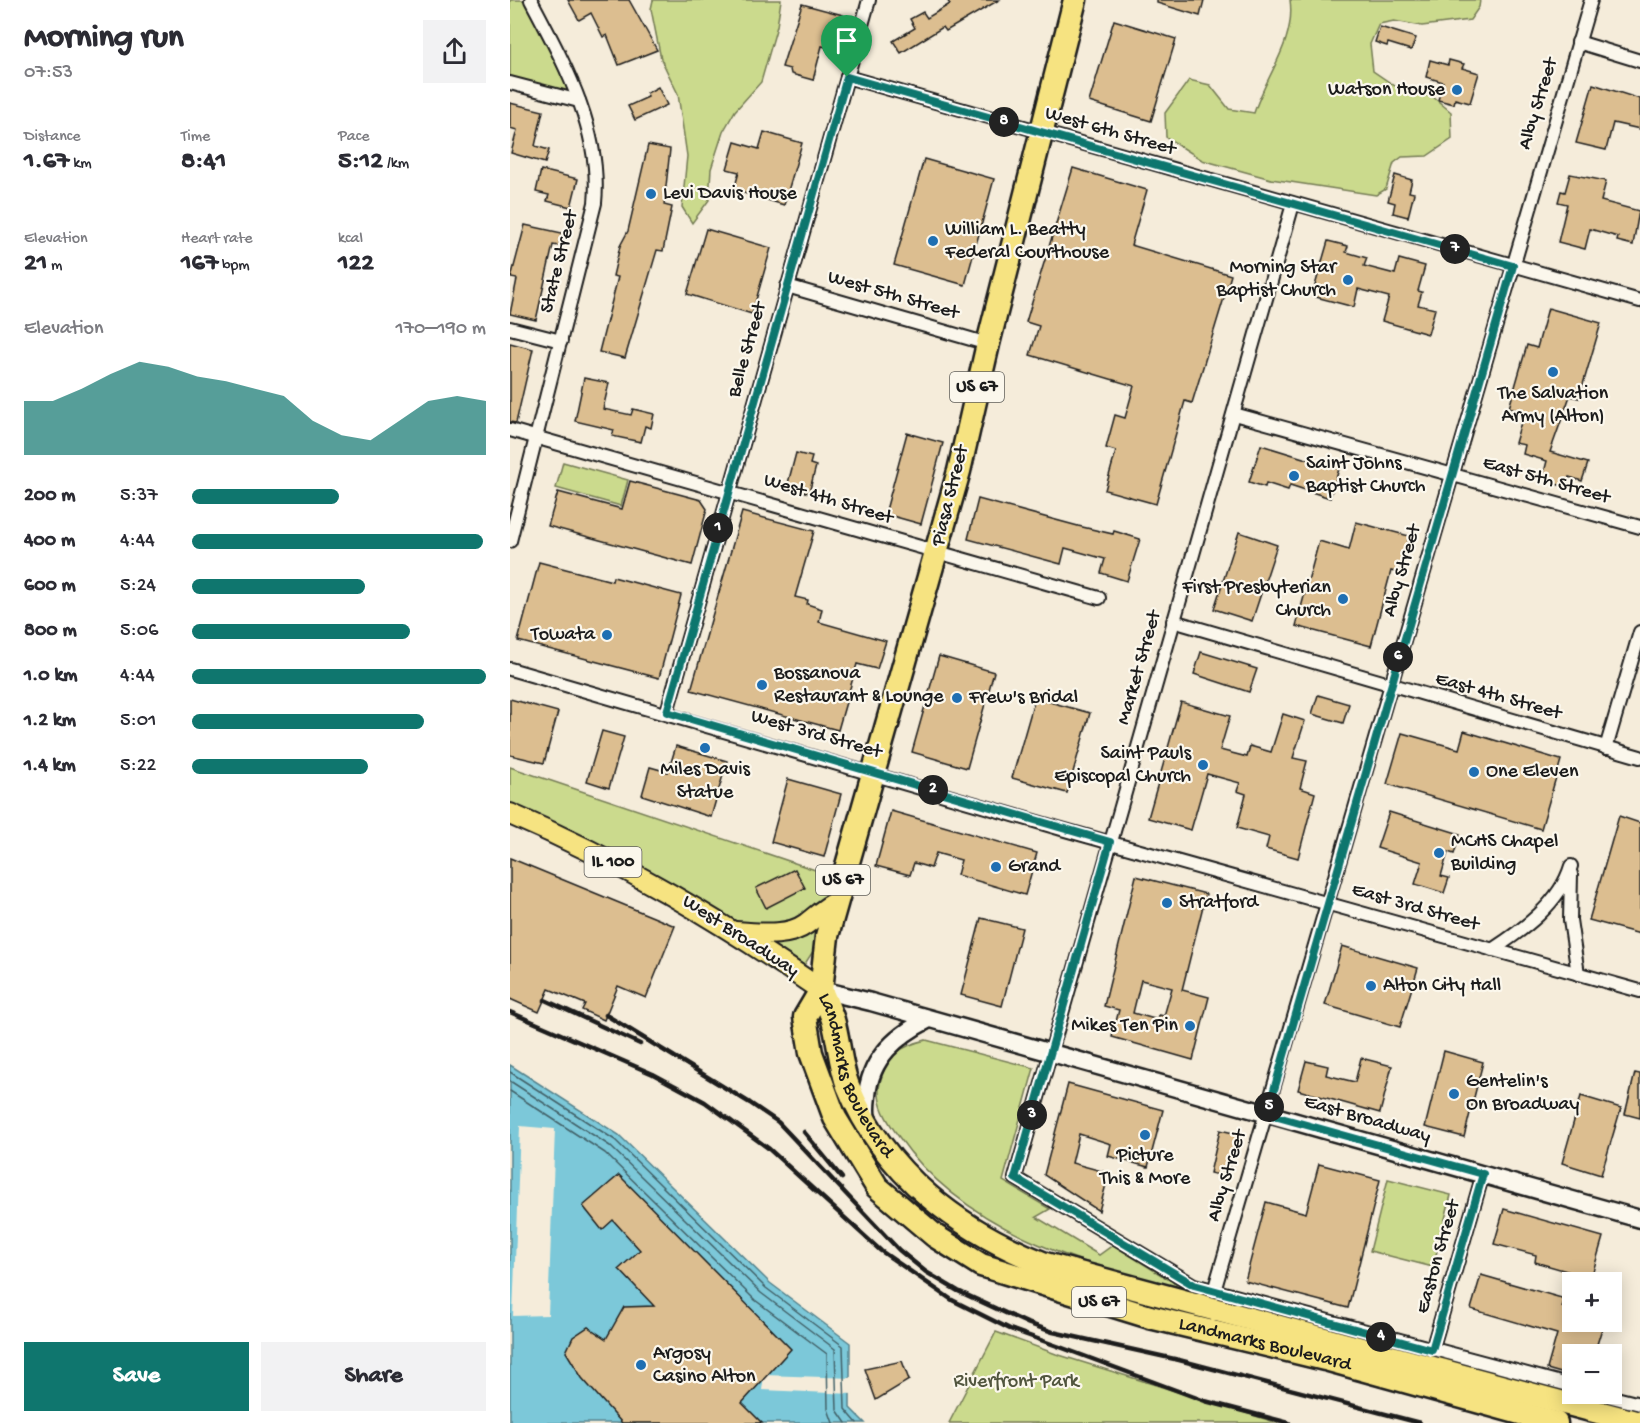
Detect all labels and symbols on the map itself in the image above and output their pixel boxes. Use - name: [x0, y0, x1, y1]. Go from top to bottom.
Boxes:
- pin: [821, 15, 872, 77]
- street label: Alby Street: [1514, 54, 1564, 153]
- place label: Watson House: [1328, 79, 1446, 102]
- marker: Watson House: [1450, 83, 1464, 97]
- street label: West 6th Street: [1042, 102, 1180, 162]
- pin: 8: [989, 107, 1019, 137]
- place label: Levi Davis House: [663, 183, 797, 206]
- marker: Levi Davis House: [644, 187, 658, 201]
- street label: State Street: [536, 206, 584, 316]
- place label: William L. Beatty Federal Courthouse: [944, 219, 1110, 265]
- marker: William L. Beatty Federal Courthouse: [926, 234, 940, 248]
- pin: 7: [1440, 234, 1470, 264]
- place label: Morning Star Baptist Church: [1215, 257, 1338, 303]
- street label: West 5th Street: [825, 266, 963, 326]
- marker: Morning Star Baptist Church: [1341, 273, 1355, 287]
- street label: Belle Street: [723, 298, 773, 401]
- marker: The Salvation Army (Alton): [1546, 365, 1560, 379]
- road number: US 67: [950, 372, 1004, 402]
- place label: The Salvation Army (Alton): [1497, 383, 1609, 429]
- street label: Piasa Street: [927, 441, 975, 550]
- street label: East 5th Street: [1480, 452, 1614, 511]
- place label: Saint Johns Baptist Church: [1305, 453, 1426, 499]
- street label: West 4th Street: [761, 469, 897, 531]
- marker: Saint Johns Baptist Church: [1287, 469, 1301, 483]
- pin: 1: [703, 513, 733, 543]
- street label: Alby Street: [1379, 521, 1428, 620]
- place label: First Presbyterian Church: [1181, 577, 1331, 623]
- marker: First Presbyterian Church: [1336, 592, 1350, 606]
- street label: Market Street: [1113, 607, 1168, 728]
- place label: Towata: [530, 624, 596, 647]
- marker: Towata: [600, 628, 614, 642]
- pin: 6: [1383, 642, 1413, 672]
- place label: Bossanova Restaurant & Lounge: [773, 663, 944, 709]
- street label: East 4th Street: [1432, 668, 1566, 727]
- marker: Bossanova Restaurant & Lounge: [755, 678, 769, 692]
- place label: Frew's Bridal: [968, 687, 1078, 710]
- marker: Frew's Bridal: [950, 691, 964, 705]
- street label: West 3rd Street: [748, 705, 886, 765]
- marker: Miles Davis Statue: [698, 741, 712, 755]
- place label: Saint Pauls Episcopal Church: [1054, 743, 1192, 789]
- marker: Saint Pauls Episcopal Church: [1196, 758, 1210, 772]
- place label: Miles Davis Statue: [660, 759, 750, 805]
- place label: One Eleven: [1486, 761, 1579, 784]
- marker: One Eleven: [1467, 765, 1481, 779]
- pin: 2: [918, 775, 948, 805]
- place label: MCHS Chapel Building: [1450, 831, 1558, 877]
- marker: MCHS Chapel Building: [1432, 846, 1446, 860]
- road number: IL 100: [584, 847, 642, 877]
- place label: Grand: [1008, 856, 1062, 879]
- marker: Grand: [989, 860, 1003, 874]
- road number: US 67: [816, 865, 870, 895]
- street label: East 3rd Street: [1349, 879, 1483, 938]
- street label: West Broadway: [677, 891, 803, 983]
- place label: Stratford: [1179, 892, 1260, 915]
- marker: Stratford: [1160, 896, 1174, 910]
- place label: Alton City Hall: [1383, 975, 1501, 998]
- marker: Alton City Hall: [1364, 979, 1378, 993]
- street label: Landmarks Boulevard: [812, 990, 900, 1165]
- place label: Mikes Ten Pin: [1071, 1015, 1178, 1038]
- marker: Mikes Ten Pin: [1183, 1019, 1197, 1033]
- place label: Gentelin's On Broadway: [1466, 1071, 1579, 1117]
- marker: Gentelin's On Broadway: [1447, 1087, 1461, 1101]
- street label: East Broadway: [1301, 1091, 1433, 1149]
- pin: 5: [1254, 1092, 1284, 1122]
- pin: 3: [1017, 1100, 1047, 1130]
- street label: Alby Street: [1203, 1126, 1253, 1225]
- marker: Picture This & More: [1138, 1128, 1152, 1142]
- place label: Picture This & More: [1099, 1145, 1191, 1191]
- street label: Easton Street: [1412, 1196, 1467, 1316]
- road number: US 67: [1072, 1287, 1126, 1317]
- street label: Landmarks Boulevard: [1176, 1313, 1356, 1378]
- pin: 4: [1366, 1322, 1396, 1352]
- place label: Argosy Casino Alton: [653, 1343, 756, 1389]
- marker: Argosy Casino Alton: [634, 1358, 648, 1372]
- park label: Riverfront Park: [953, 1371, 1081, 1394]

